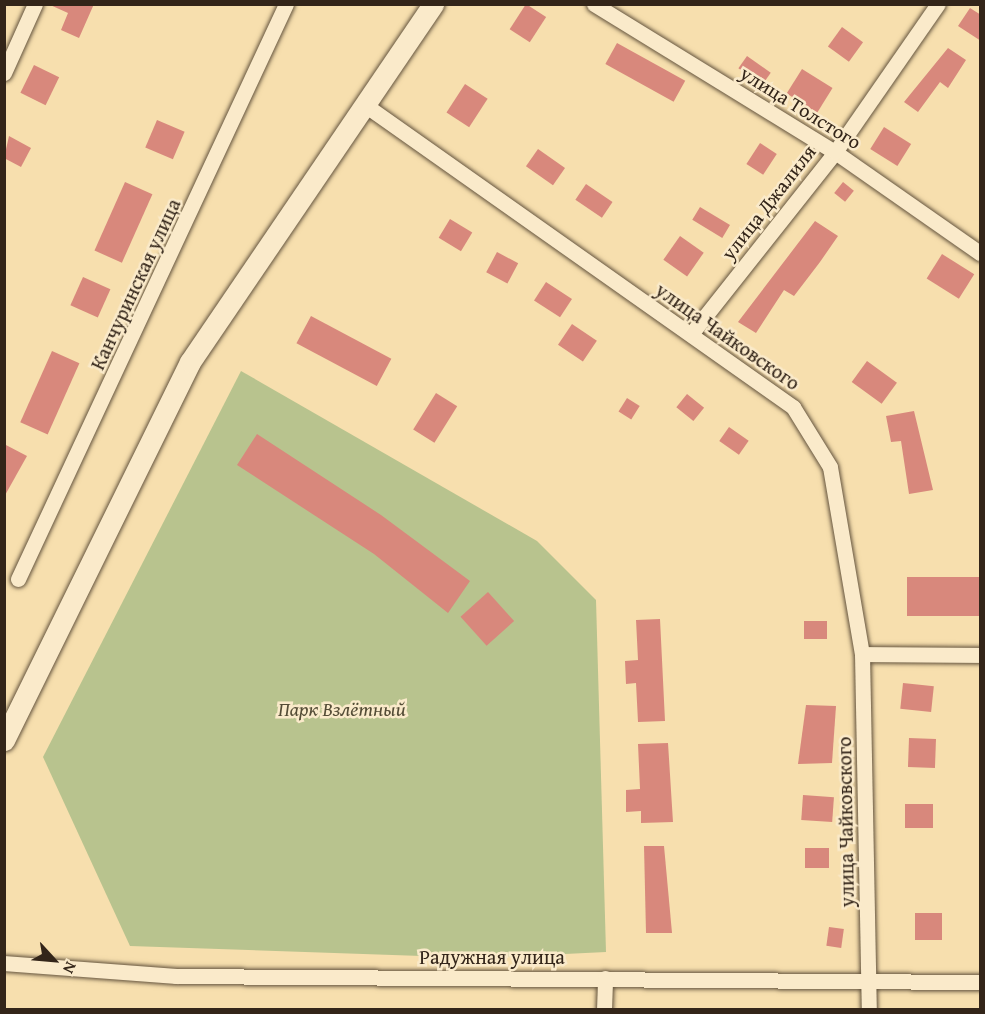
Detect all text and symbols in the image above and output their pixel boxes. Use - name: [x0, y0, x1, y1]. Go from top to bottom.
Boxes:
- street label: улица Толстого: [736, 60, 866, 154]
- street label: улица Джалиля: [716, 140, 820, 264]
- street label: Канчуринская улица: [85, 195, 185, 373]
- street label: улица Чайковского: [651, 277, 805, 395]
- park label: Парк Взлётный: [278, 696, 406, 720]
- street label: улица Чайковского: [832, 736, 858, 908]
- north arrow: [24, 930, 84, 990]
- street label: Радужная улица: [419, 944, 565, 968]
- text: N: [57, 958, 83, 978]

